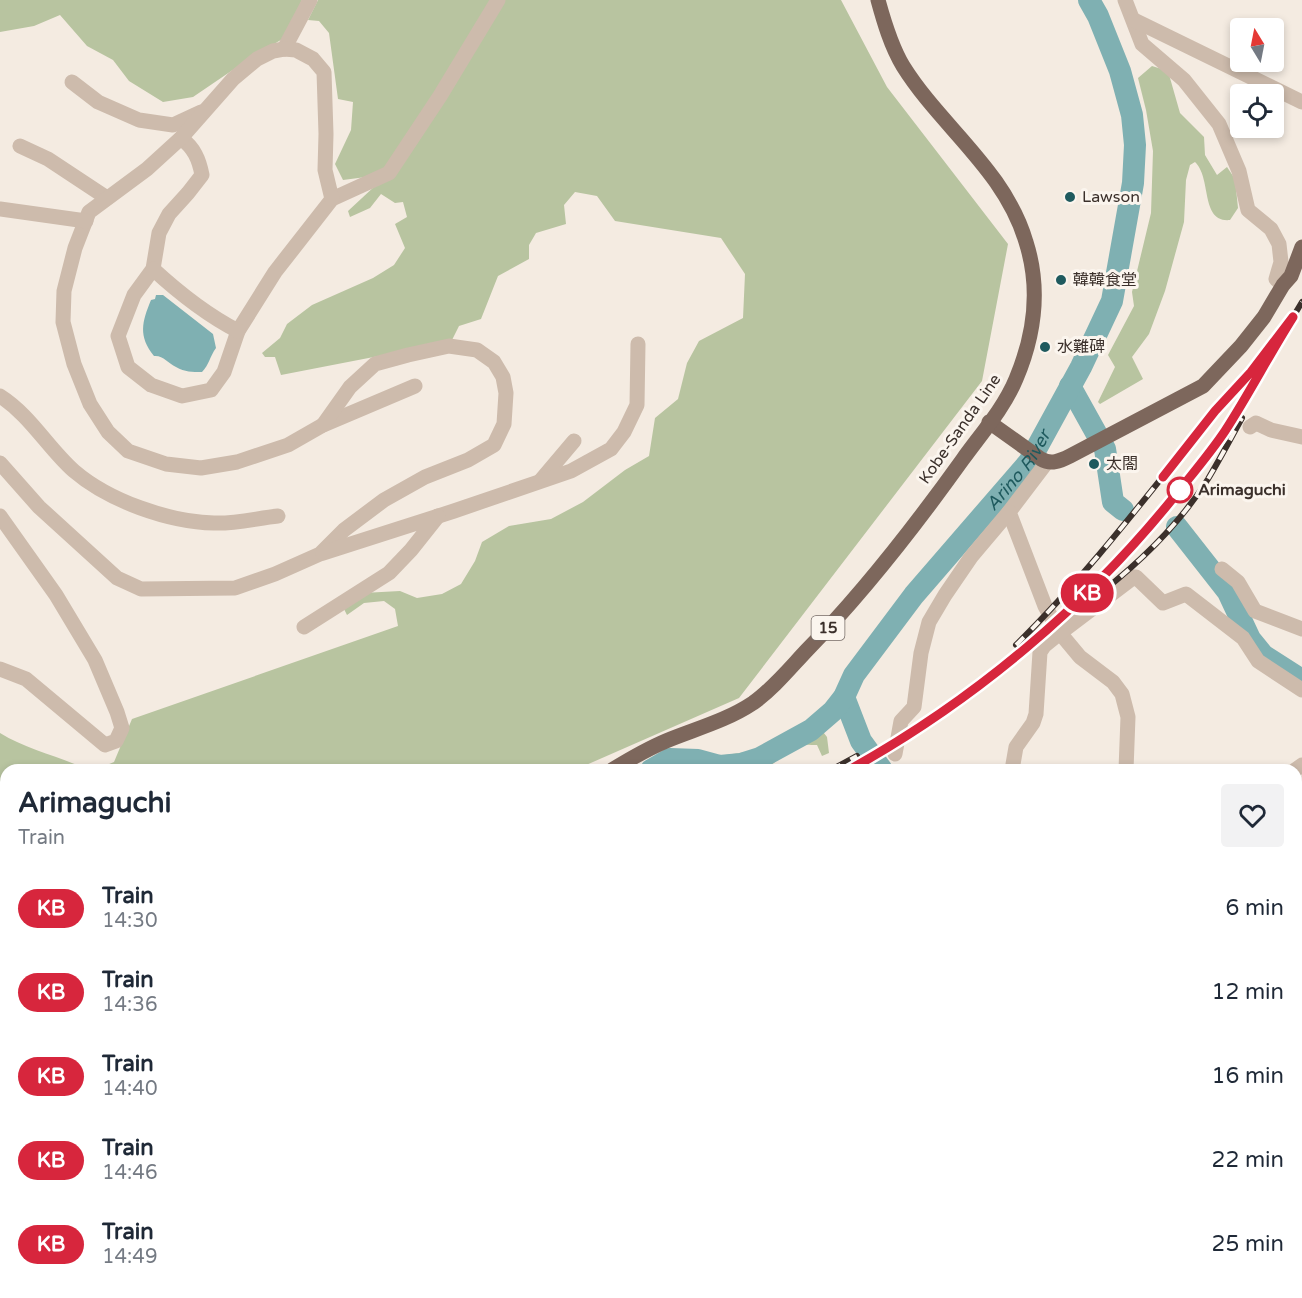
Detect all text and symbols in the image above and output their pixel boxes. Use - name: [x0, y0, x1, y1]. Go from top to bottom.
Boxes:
- north arrow: [1230, 18, 1284, 72]
- map controls: [1230, 18, 1284, 138]
- button: locate: [1230, 84, 1284, 138]
- place label: Lawson: [1082, 187, 1140, 207]
- marker: Lawson: [1063, 190, 1077, 204]
- place label: 韓韓食堂: [1073, 270, 1137, 290]
- marker: 韓韓食堂: [1054, 273, 1068, 287]
- place label: 水難碑: [1057, 337, 1105, 357]
- marker: 水難碑: [1038, 340, 1052, 354]
- street label: Kobe-Sanda Line: [915, 370, 1005, 488]
- water label: Arino River: [981, 424, 1056, 515]
- place label: 太閤: [1106, 454, 1138, 474]
- marker: 太閤: [1087, 457, 1101, 471]
- marker: Arimaguchi: [1167, 477, 1193, 503]
- place label: Arimaguchi: [1198, 480, 1286, 500]
- line badge: KB: [1060, 574, 1114, 612]
- text: KB: [1073, 581, 1101, 606]
- road number: 15: [812, 616, 844, 640]
- button: heart: [1221, 784, 1284, 847]
- text: Arimaguchi: [18, 786, 172, 820]
- text: Train: [18, 826, 65, 850]
- text: Train: [102, 883, 154, 909]
- text: 6 min: [1225, 895, 1284, 921]
- text: KB: [37, 896, 65, 921]
- text: 14:30: [102, 909, 157, 933]
- text: Train: [102, 967, 154, 993]
- text: 12 min: [1212, 979, 1284, 1005]
- text: KB: [37, 980, 65, 1005]
- text: 14:36: [102, 993, 157, 1017]
- text: Train: [102, 1051, 154, 1077]
- text: 16 min: [1212, 1063, 1284, 1089]
- text: KB: [37, 1064, 65, 1089]
- text: 14:40: [102, 1077, 157, 1101]
- text: Train: [102, 1135, 154, 1161]
- text: 22 min: [1212, 1147, 1284, 1173]
- text: KB: [37, 1148, 65, 1173]
- text: 14:46: [102, 1161, 157, 1185]
- text: Train: [102, 1219, 154, 1245]
- text: 25 min: [1212, 1231, 1284, 1257]
- text: KB: [37, 1232, 65, 1257]
- text: 14:49: [102, 1245, 157, 1269]

